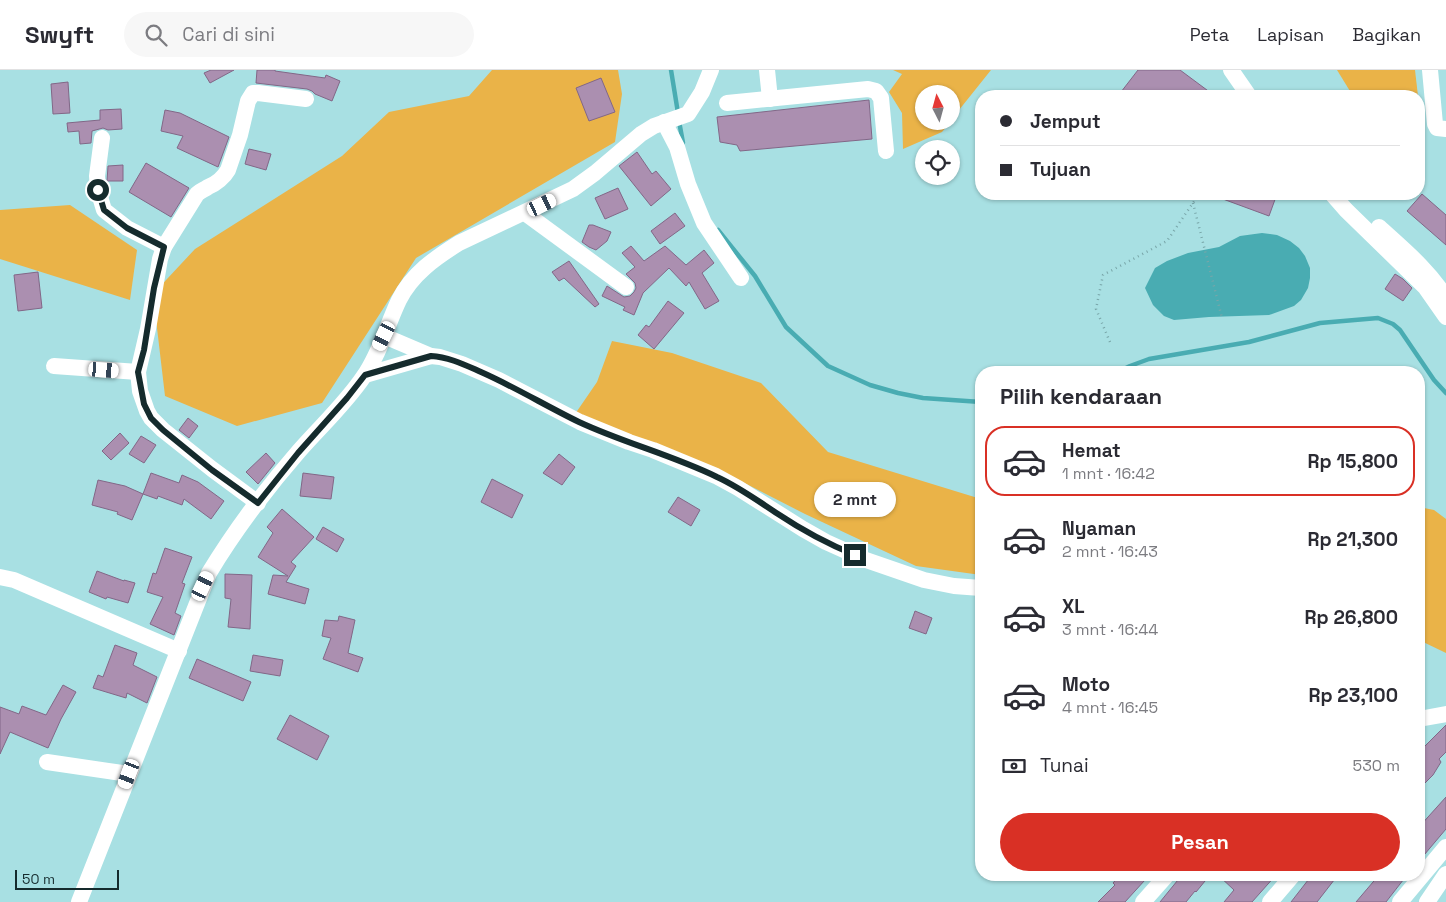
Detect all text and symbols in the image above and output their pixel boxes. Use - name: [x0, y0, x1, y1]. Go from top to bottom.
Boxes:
- search box: [124, 12, 474, 57]
- text: Swyft: [25, 19, 94, 50]
- icon: search: [142, 21, 170, 49]
- text: Cari di sini: [182, 22, 275, 47]
- text: Peta: [1190, 23, 1229, 46]
- text: Lapisan: [1257, 23, 1324, 46]
- text: Bagikan: [1352, 23, 1421, 46]
- north arrow: [915, 85, 960, 130]
- map controls: [915, 85, 960, 185]
- text: Jemput: [1030, 109, 1101, 134]
- button: locate: [915, 140, 960, 185]
- text: Tujuan: [1030, 157, 1091, 182]
- route start: [87, 179, 109, 201]
- car: [525, 192, 558, 218]
- car: [370, 319, 397, 353]
- car: [88, 361, 119, 379]
- text: Pilih kendaraan: [1000, 382, 1162, 410]
- text: Hemat: [1062, 438, 1121, 463]
- icon: car: [1002, 439, 1047, 484]
- text: Rp 15,800: [1307, 449, 1398, 474]
- text: 1 mnt · 16:42: [1062, 463, 1155, 484]
- callout: 2 mnt: [814, 482, 896, 518]
- text: 2 mnt: [833, 489, 877, 510]
- text: Nyaman: [1062, 516, 1136, 541]
- icon: car: [1002, 517, 1047, 562]
- text: Rp 21,300: [1307, 527, 1398, 552]
- text: 2 mnt · 16:43: [1062, 541, 1158, 562]
- route end: [844, 544, 866, 566]
- car: [189, 569, 216, 603]
- text: XL: [1062, 594, 1085, 619]
- icon: car: [1002, 595, 1047, 640]
- text: Rp 26,800: [1304, 605, 1398, 630]
- text: 3 mnt · 16:44: [1062, 619, 1158, 640]
- text: Moto: [1062, 672, 1110, 697]
- icon: car: [1002, 673, 1047, 718]
- text: Rp 23,100: [1308, 683, 1398, 708]
- text: 4 mnt · 16:45: [1062, 697, 1158, 718]
- icon: cash: [1000, 752, 1028, 780]
- text: Tunai: [1040, 753, 1089, 778]
- text: 530 m: [1353, 755, 1400, 776]
- car: [116, 757, 141, 791]
- button: Pesan: [1000, 813, 1400, 871]
- scale bar: [15, 867, 119, 890]
- text: 50 m: [22, 870, 55, 888]

